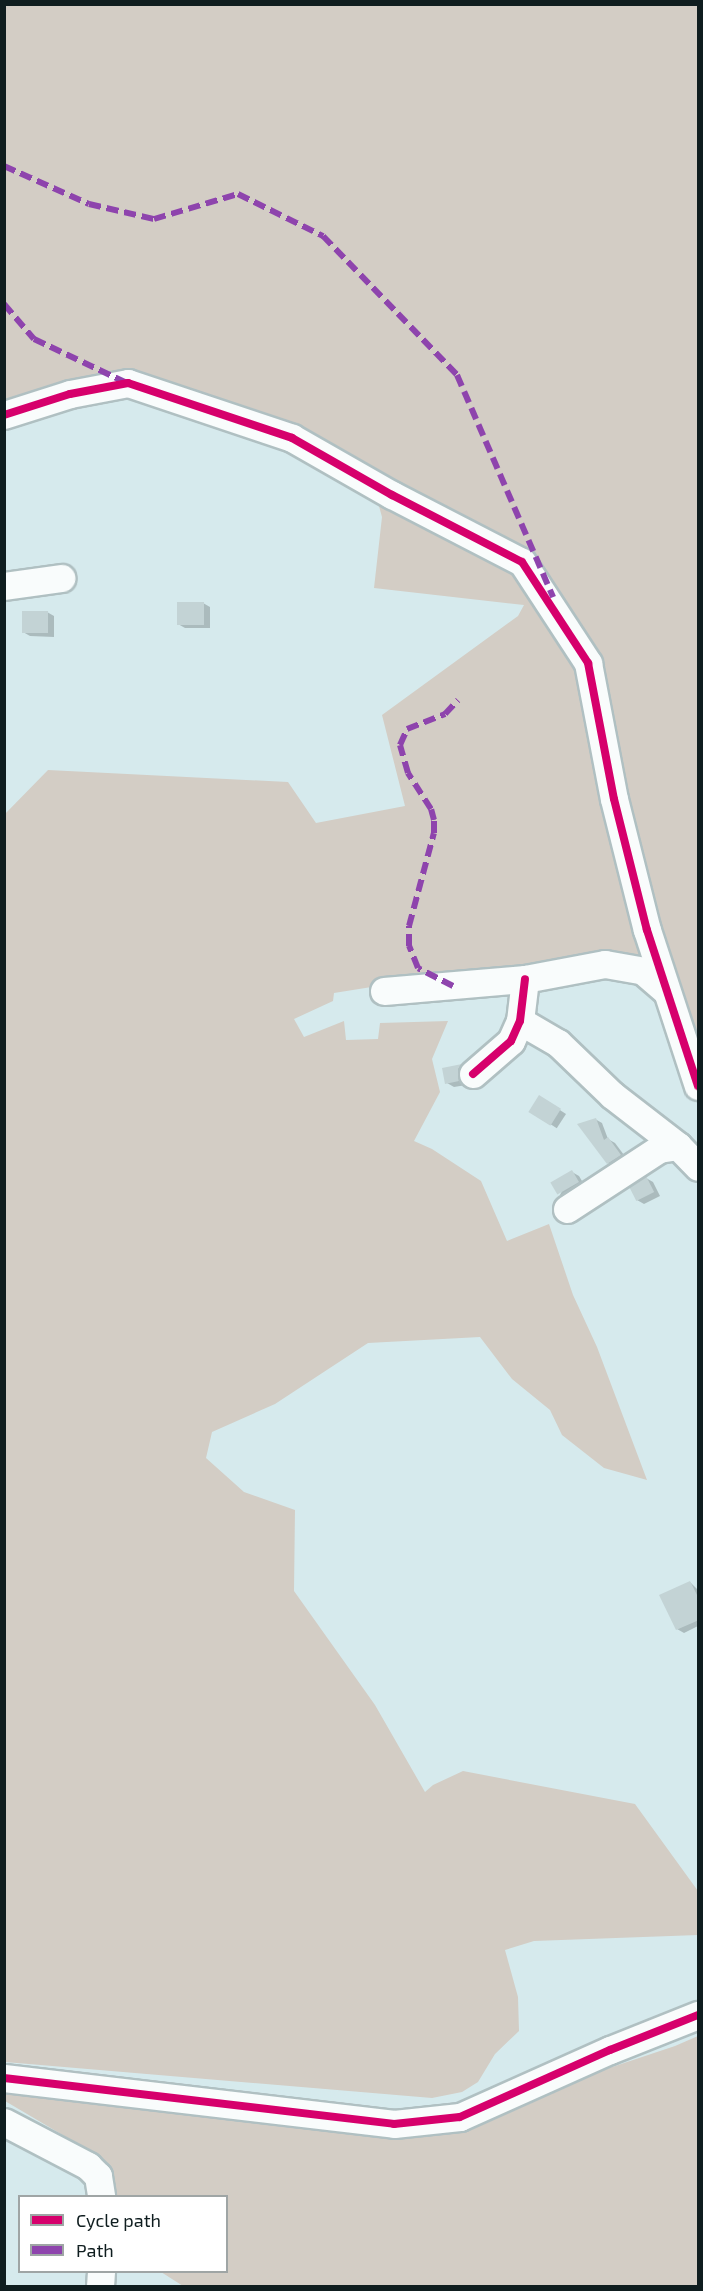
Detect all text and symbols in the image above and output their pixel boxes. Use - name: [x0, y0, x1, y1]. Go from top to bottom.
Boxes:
- legend: [18, 2195, 228, 2273]
- text: Cycle path: [76, 2209, 161, 2231]
- text: Path: [76, 2239, 114, 2261]

